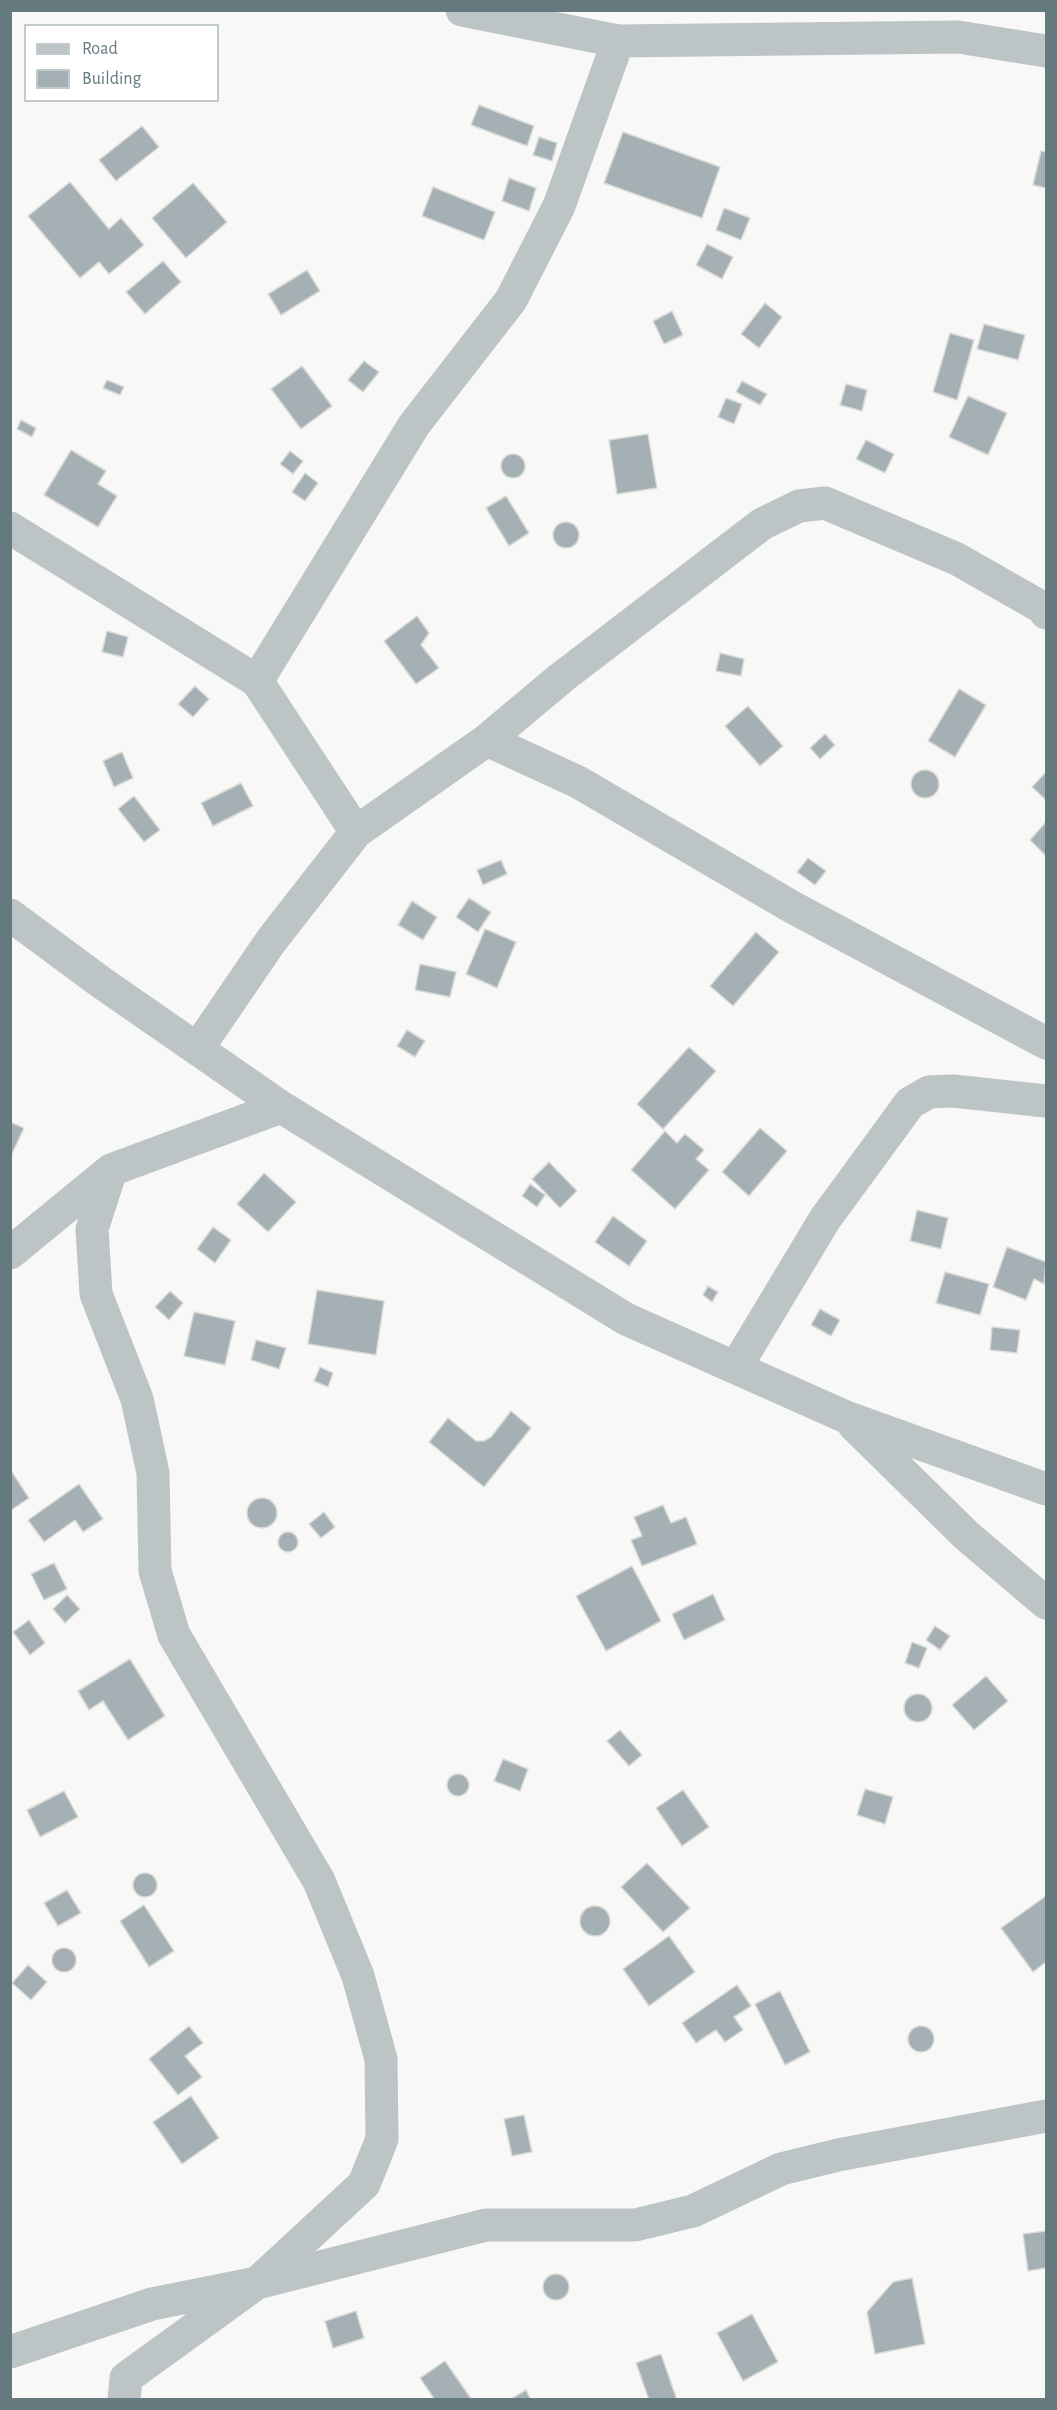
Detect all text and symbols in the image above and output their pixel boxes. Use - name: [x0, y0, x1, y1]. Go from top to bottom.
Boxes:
- legend: [24, 24, 219, 102]
- text: Road: [82, 40, 118, 58]
- text: Building: [82, 70, 141, 88]

